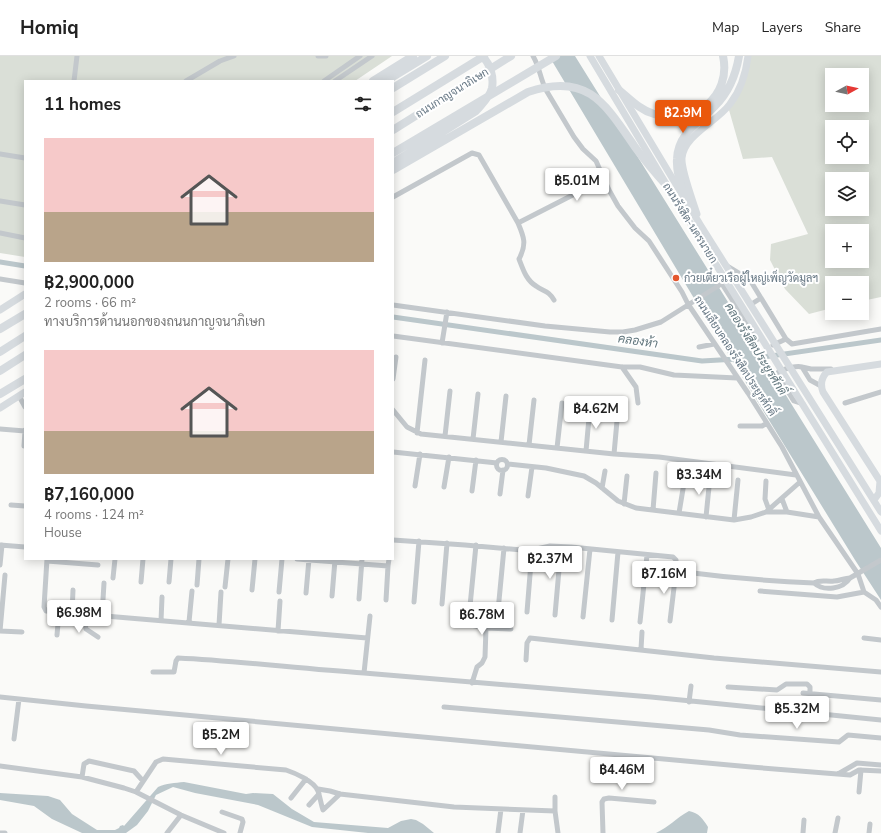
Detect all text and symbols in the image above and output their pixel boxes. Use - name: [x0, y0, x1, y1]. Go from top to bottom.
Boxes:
- text: Homiq: [20, 15, 79, 41]
- text: Map: [712, 18, 739, 37]
- text: Layers: [761, 18, 803, 37]
- text: Share: [825, 18, 861, 37]
- street label: ถนนกาญจนาภิเษก: [413, 64, 491, 122]
- north arrow: [825, 68, 869, 112]
- map controls: [825, 68, 869, 320]
- text: 11 homes: [44, 93, 121, 116]
- icon: filters: [352, 93, 374, 115]
- pin: ฿2.9M: [655, 100, 711, 134]
- text: ฿2.9M: [664, 104, 702, 122]
- button: locate: [825, 120, 869, 164]
- icon: home: [173, 164, 245, 236]
- pin: ฿5.01M: [544, 168, 610, 202]
- text: ฿5.01M: [554, 172, 600, 190]
- button: layers: [825, 172, 869, 216]
- street label: ถนนรังสิต-นครนายก: [659, 180, 721, 266]
- button: +: [825, 224, 869, 268]
- place label: ก๋วยเตี๋ยวเรือผู้ใหญ่เพ็ญวัดมูลฯ: [684, 267, 818, 286]
- text: ฿2,900,000: [44, 271, 134, 294]
- marker: ก๋วยเตี๋ยวเรือผู้ใหญ่เพ็ญวัดมูลฯ: [671, 273, 681, 283]
- button: −: [825, 276, 869, 320]
- street label: ถนนเลียบคลองรังสิตประยูรศักดิ์: [690, 290, 783, 419]
- text: 2 rooms · 66 m²: [44, 294, 136, 312]
- water label: คลองรังสิตประยูรศักดิ์: [721, 298, 795, 401]
- text: ทางบริการด้านนอกของถนนกาญจนาภิเษก: [44, 313, 265, 331]
- water label: คลองห้า: [617, 330, 659, 352]
- icon: home: [173, 376, 245, 448]
- pin: ฿4.62M: [563, 396, 629, 430]
- text: ฿4.62M: [573, 400, 619, 418]
- pin: ฿3.34M: [666, 462, 732, 496]
- text: ฿3.34M: [676, 466, 722, 484]
- text: ฿7,160,000: [44, 483, 134, 506]
- text: 4 rooms · 124 m²: [44, 506, 144, 524]
- text: House: [44, 524, 82, 542]
- pin: ฿2.37M: [517, 546, 583, 580]
- text: ฿2.37M: [527, 550, 573, 568]
- pin: ฿7.16M: [631, 561, 697, 595]
- text: ฿7.16M: [641, 565, 687, 583]
- pin: ฿6.98M: [46, 600, 112, 634]
- pin: ฿6.78M: [449, 602, 515, 636]
- text: ฿6.98M: [56, 604, 102, 622]
- text: ฿6.78M: [459, 606, 505, 624]
- pin: ฿5.32M: [764, 696, 830, 730]
- text: ฿5.32M: [774, 700, 820, 718]
- pin: ฿5.2M: [193, 722, 249, 756]
- text: ฿5.2M: [202, 726, 240, 744]
- pin: ฿4.46M: [589, 757, 655, 791]
- text: ฿4.46M: [599, 761, 645, 779]

